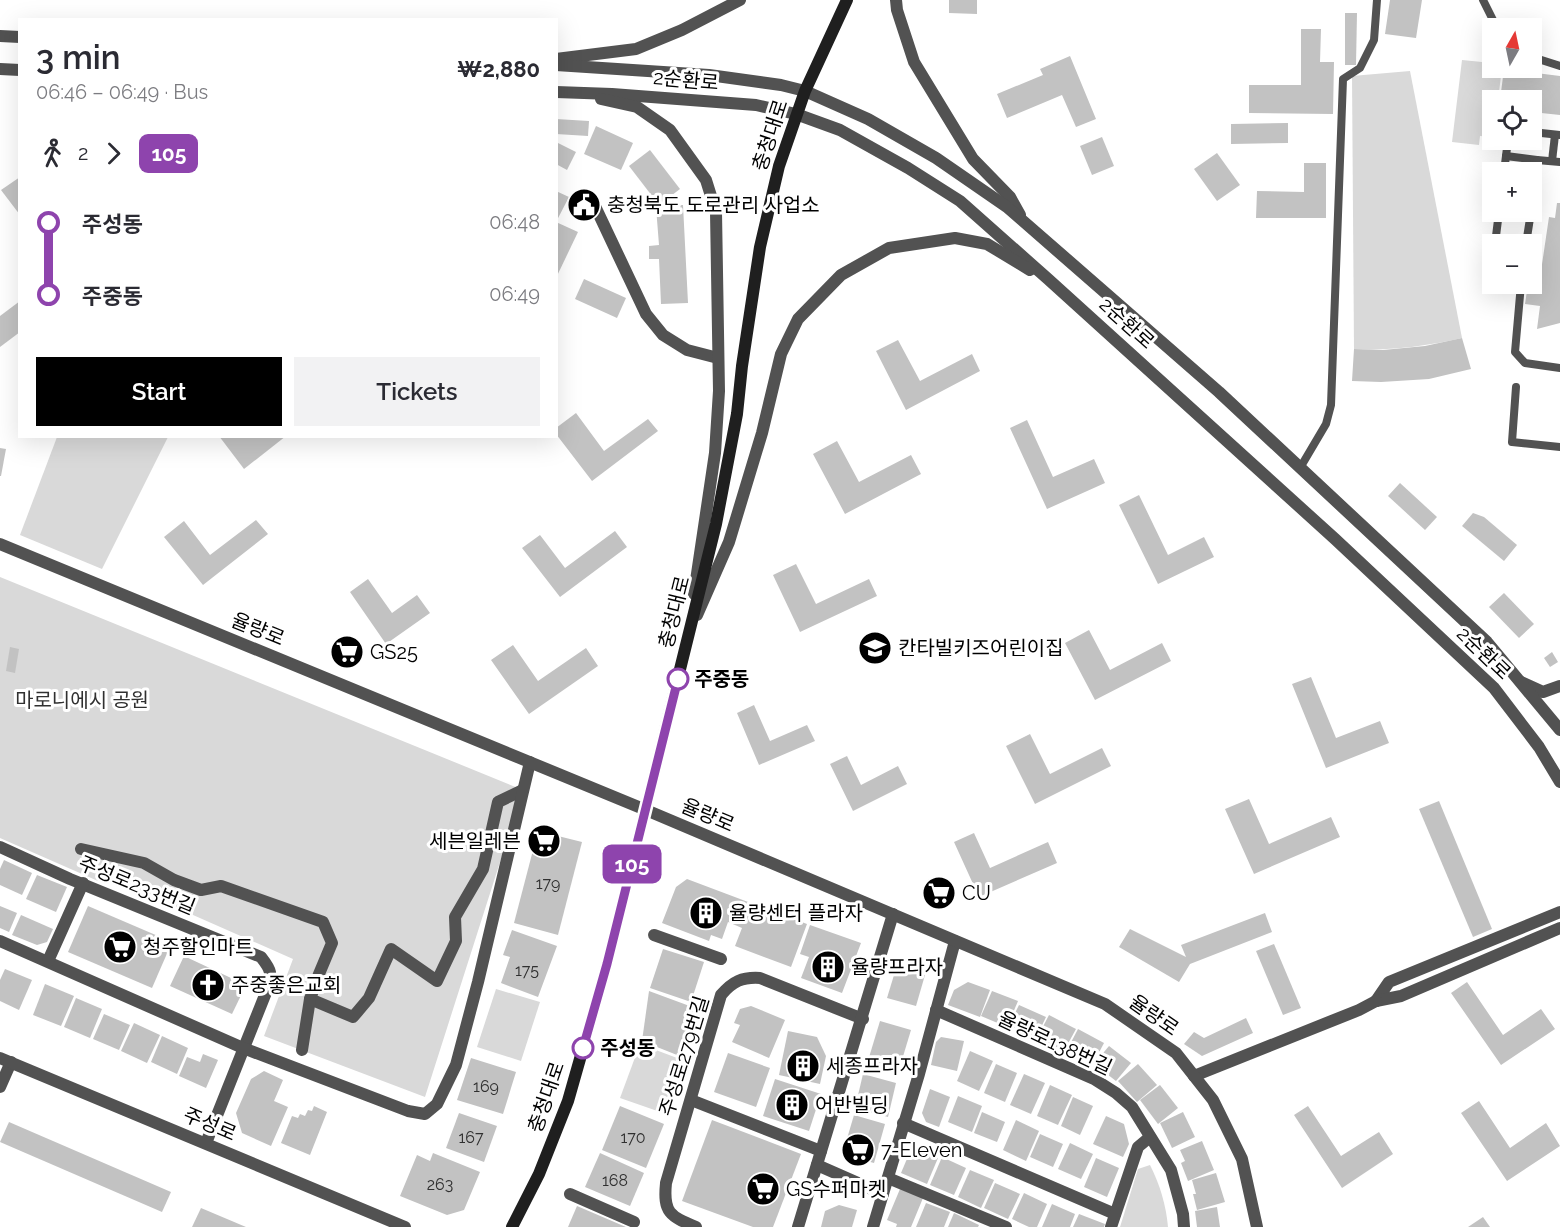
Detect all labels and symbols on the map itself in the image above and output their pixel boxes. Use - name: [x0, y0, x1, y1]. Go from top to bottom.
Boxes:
- north arrow: [1482, 18, 1542, 78]
- street label: 2순환로: [652, 65, 720, 95]
- street label: 충청대로: [747, 96, 793, 174]
- public building icon: 충청북도 도로관리 사업소: [566, 187, 602, 223]
- place label: 충청북도 도로관리 사업소: [607, 193, 820, 217]
- street label: 2순환로: [1095, 292, 1159, 354]
- street label: 충청대로: [653, 573, 695, 651]
- street label: 율량로: [228, 608, 288, 650]
- street label: 2순환로: [1452, 622, 1516, 684]
- school or university icon: 칸타빌키즈어린이집: [857, 630, 893, 666]
- supermarket icon: GS25: [329, 634, 365, 670]
- place label: 칸타빌키즈어린이집: [898, 636, 1064, 660]
- place label: GS25: [370, 640, 418, 664]
- place label: 주중동: [694, 667, 749, 691]
- marker: 주중동: [667, 668, 689, 690]
- park label: 마로니에시 공원: [15, 688, 149, 712]
- street label: 율량로: [678, 793, 738, 837]
- supermarket icon: 세븐일레븐: [526, 823, 562, 859]
- place label: 세븐일레븐: [429, 829, 521, 853]
- line badge: 105: [598, 844, 666, 884]
- street label: 주성로233번길: [75, 851, 199, 919]
- house number: 179: [536, 874, 560, 893]
- supermarket icon: CU: [921, 875, 957, 911]
- place label: CU: [962, 881, 991, 905]
- building icon: 율량센터 플라자: [688, 895, 724, 931]
- place label: 율량센터 플라자: [729, 901, 863, 925]
- supermarket icon: 청주할인마트: [102, 929, 138, 965]
- place label: 청주할인마트: [143, 935, 253, 959]
- building icon: 율량프라자: [810, 949, 846, 985]
- place label: 율량프라자: [851, 955, 943, 979]
- house number: 175: [515, 961, 539, 980]
- church icon: 주중좋은교회: [190, 967, 226, 1003]
- place label: 주중좋은교회: [231, 973, 341, 997]
- street label: 율량로: [1125, 989, 1183, 1041]
- street label: 주성로279번길: [654, 993, 714, 1119]
- street label: 율량로138번길: [994, 1006, 1116, 1080]
- place label: 주성동: [600, 1036, 655, 1060]
- marker: 주성동: [572, 1037, 594, 1059]
- building icon: 세종프라자: [785, 1048, 821, 1084]
- place label: 세종프라자: [826, 1054, 918, 1078]
- street label: 충청대로: [523, 1058, 569, 1136]
- house number: 169: [473, 1077, 499, 1096]
- building icon: 어반빌딩: [774, 1087, 810, 1123]
- place label: 어반빌딩: [815, 1093, 889, 1117]
- street label: 주성로: [180, 1102, 240, 1146]
- house number: 167: [458, 1128, 484, 1147]
- house number: 170: [620, 1128, 646, 1147]
- supermarket icon: 7-Eleven: [840, 1132, 876, 1168]
- place label: 7-Eleven: [881, 1138, 962, 1162]
- house number: 168: [602, 1171, 628, 1190]
- supermarket icon: GS수퍼마켓: [745, 1171, 781, 1207]
- house number: 263: [427, 1175, 453, 1194]
- place label: GS수퍼마켓: [786, 1177, 886, 1201]

